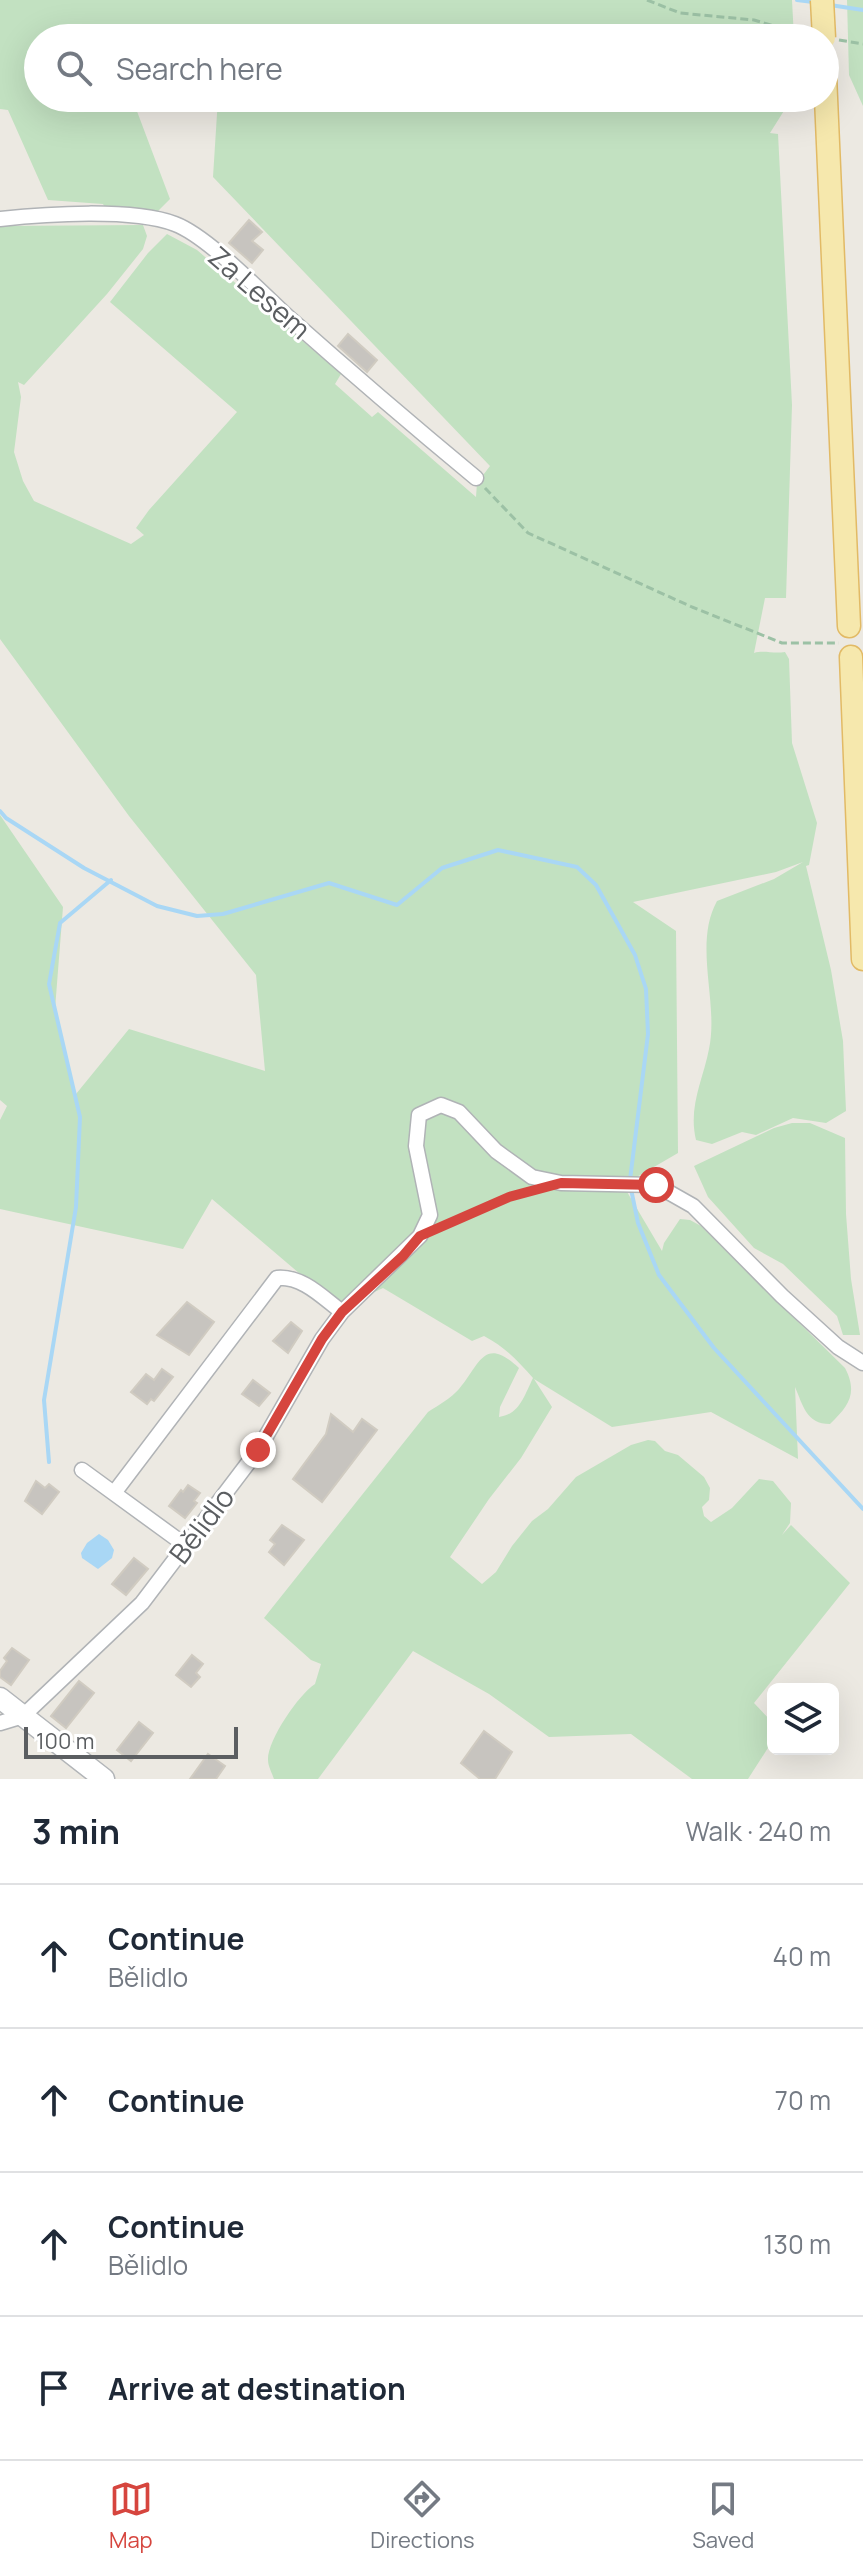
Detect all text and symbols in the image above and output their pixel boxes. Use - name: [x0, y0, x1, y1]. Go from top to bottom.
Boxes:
- search box: [24, 24, 839, 112]
- icon: search: [52, 46, 96, 90]
- text: Search here: [116, 48, 283, 89]
- street label: Za Lesem: [201, 237, 319, 347]
- route start: [638, 1167, 674, 1203]
- route end: [240, 1432, 276, 1468]
- street label: Bělidlo: [160, 1479, 242, 1571]
- map controls: [767, 1683, 839, 1755]
- button: layers: [767, 1683, 839, 1755]
- scale bar: [24, 1723, 238, 1759]
- text: 100 m: [36, 1726, 94, 1756]
- text: 3 min: [32, 1808, 120, 1854]
- text: Walk · 240 m: [685, 1813, 831, 1849]
- text: Continue: [108, 1918, 244, 1959]
- icon: ahead: [32, 1934, 76, 1978]
- text: 40 m: [773, 1938, 831, 1974]
- text: Bělidlo: [108, 1959, 188, 1995]
- icon: ahead: [32, 2078, 76, 2122]
- text: Continue: [108, 2080, 244, 2121]
- text: 70 m: [775, 2082, 831, 2118]
- text: Continue: [108, 2206, 244, 2247]
- icon: ahead: [32, 2222, 76, 2266]
- text: 130 m: [763, 2226, 831, 2262]
- text: Bělidlo: [108, 2247, 188, 2283]
- icon: arrive: [32, 2366, 76, 2410]
- text: Arrive at destination: [108, 2368, 406, 2409]
- tab: Map: [109, 2477, 153, 2555]
- tab: Directions: [370, 2477, 475, 2555]
- tab: Saved: [692, 2477, 754, 2555]

